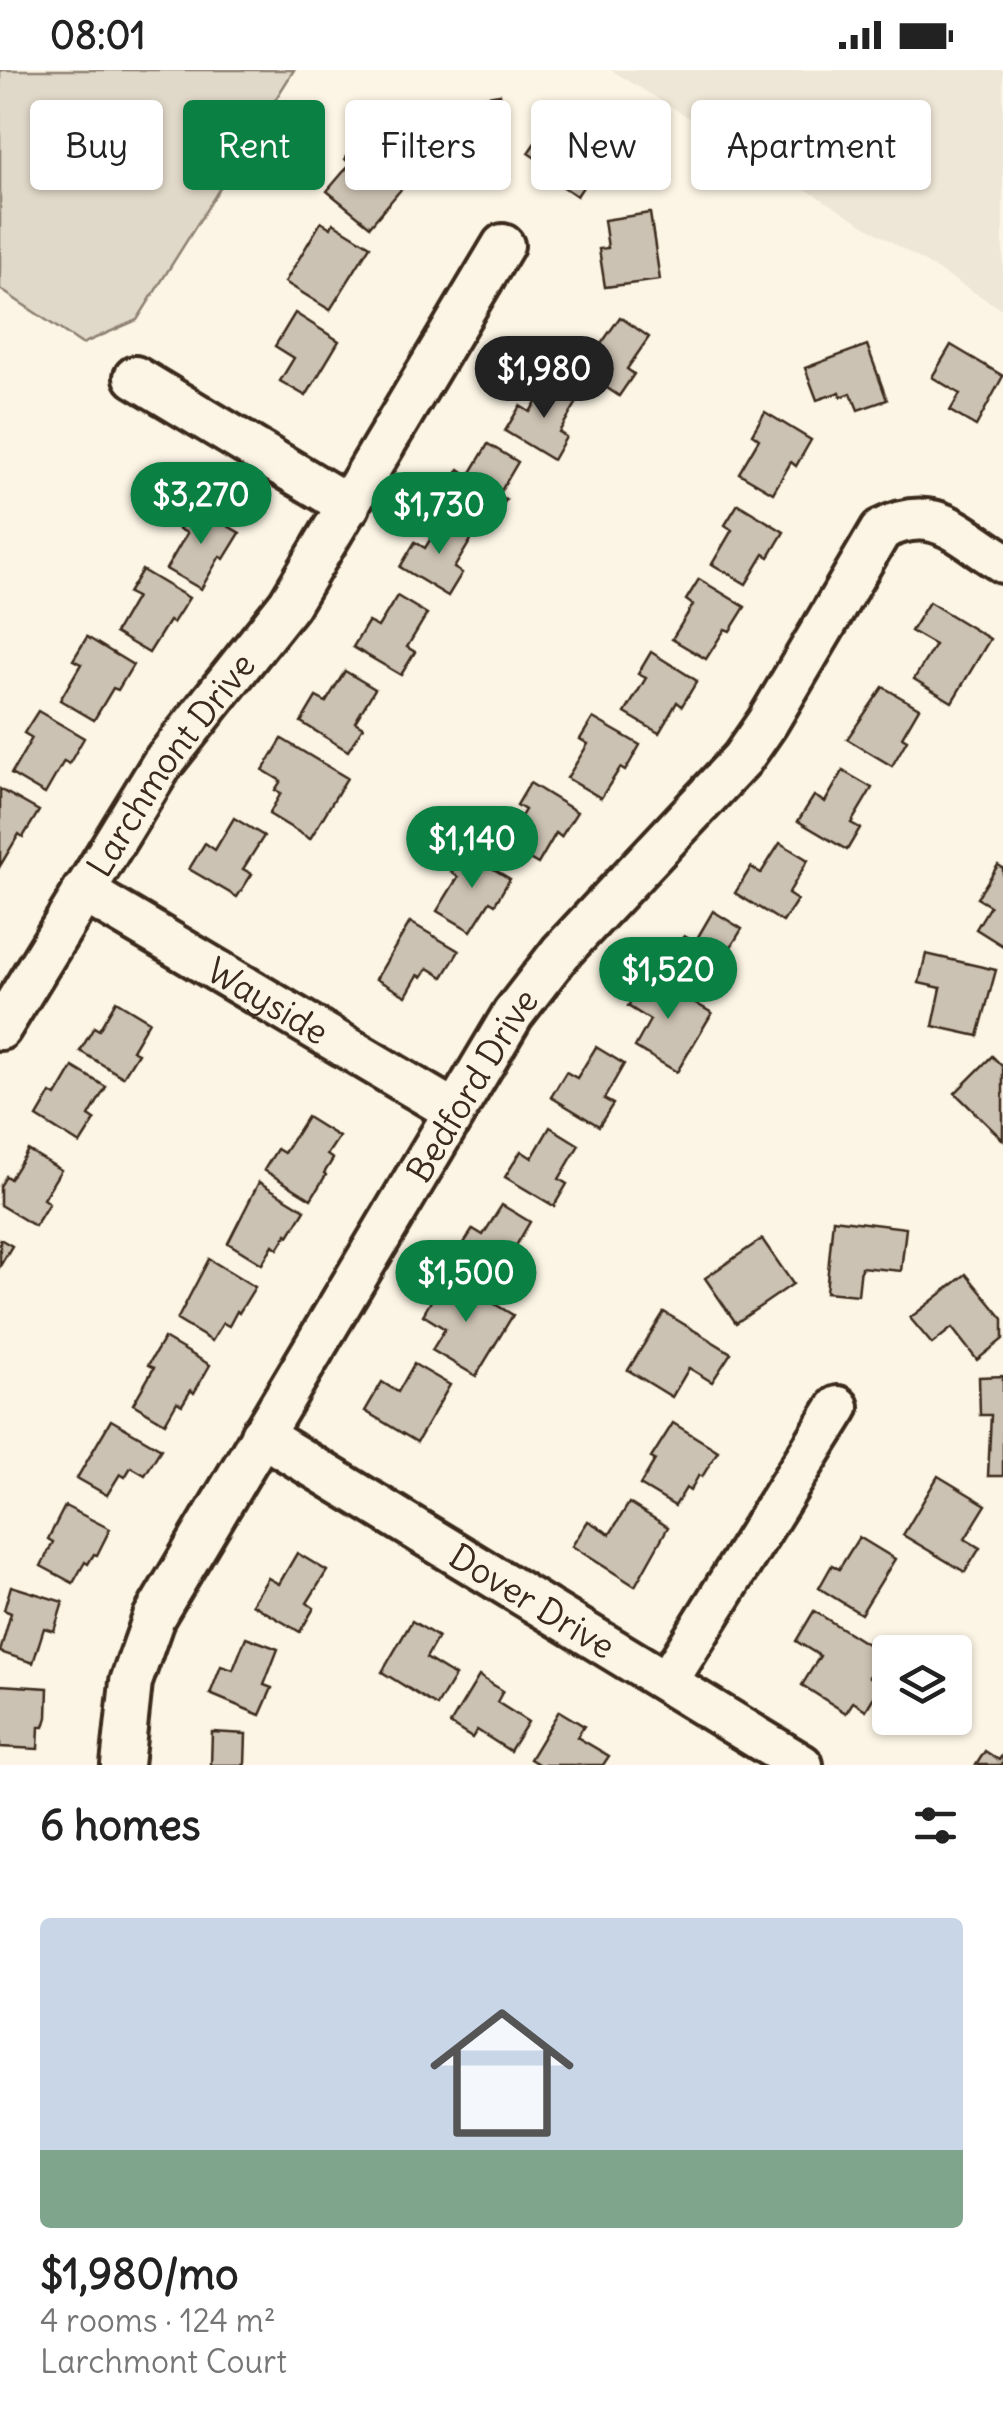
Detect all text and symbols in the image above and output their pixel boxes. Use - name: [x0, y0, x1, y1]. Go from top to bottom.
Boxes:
- text: 08:01: [50, 12, 146, 59]
- chip: Buy: [30, 100, 163, 190]
- chip: Rent: [183, 100, 325, 190]
- chip: Filters: [345, 100, 511, 190]
- chip: New: [531, 100, 671, 190]
- chip: Apartment: [691, 100, 931, 190]
- pin: $1,980: [463, 336, 625, 421]
- text: $1,980: [497, 348, 591, 389]
- pin: $3,270: [120, 462, 282, 547]
- pin: $1,730: [358, 472, 520, 557]
- text: $3,270: [153, 474, 249, 515]
- text: $1,730: [393, 484, 485, 525]
- street label: Larchmont Drive: [77, 643, 264, 884]
- pin: $1,140: [391, 806, 553, 891]
- text: $1,140: [428, 818, 516, 859]
- pin: $1,520: [587, 937, 749, 1022]
- street label: Wayside: [199, 948, 337, 1054]
- text: $1,520: [621, 949, 715, 990]
- street label: Bedford Drive: [396, 979, 547, 1190]
- pin: $1,500: [385, 1240, 547, 1325]
- text: $1,500: [417, 1252, 515, 1293]
- street label: Dover Drive: [442, 1533, 623, 1668]
- map controls: [872, 1635, 972, 1735]
- button: layers: [872, 1635, 972, 1735]
- icon: filters: [908, 1798, 963, 1853]
- text: 6 homes: [40, 1799, 201, 1851]
- icon: home: [412, 1983, 592, 2163]
- text: $1,980/mo: [40, 2248, 239, 2300]
- text: 4 rooms · 124 m²: [40, 2300, 276, 2341]
- text: Larchmont Court: [40, 2341, 287, 2382]

